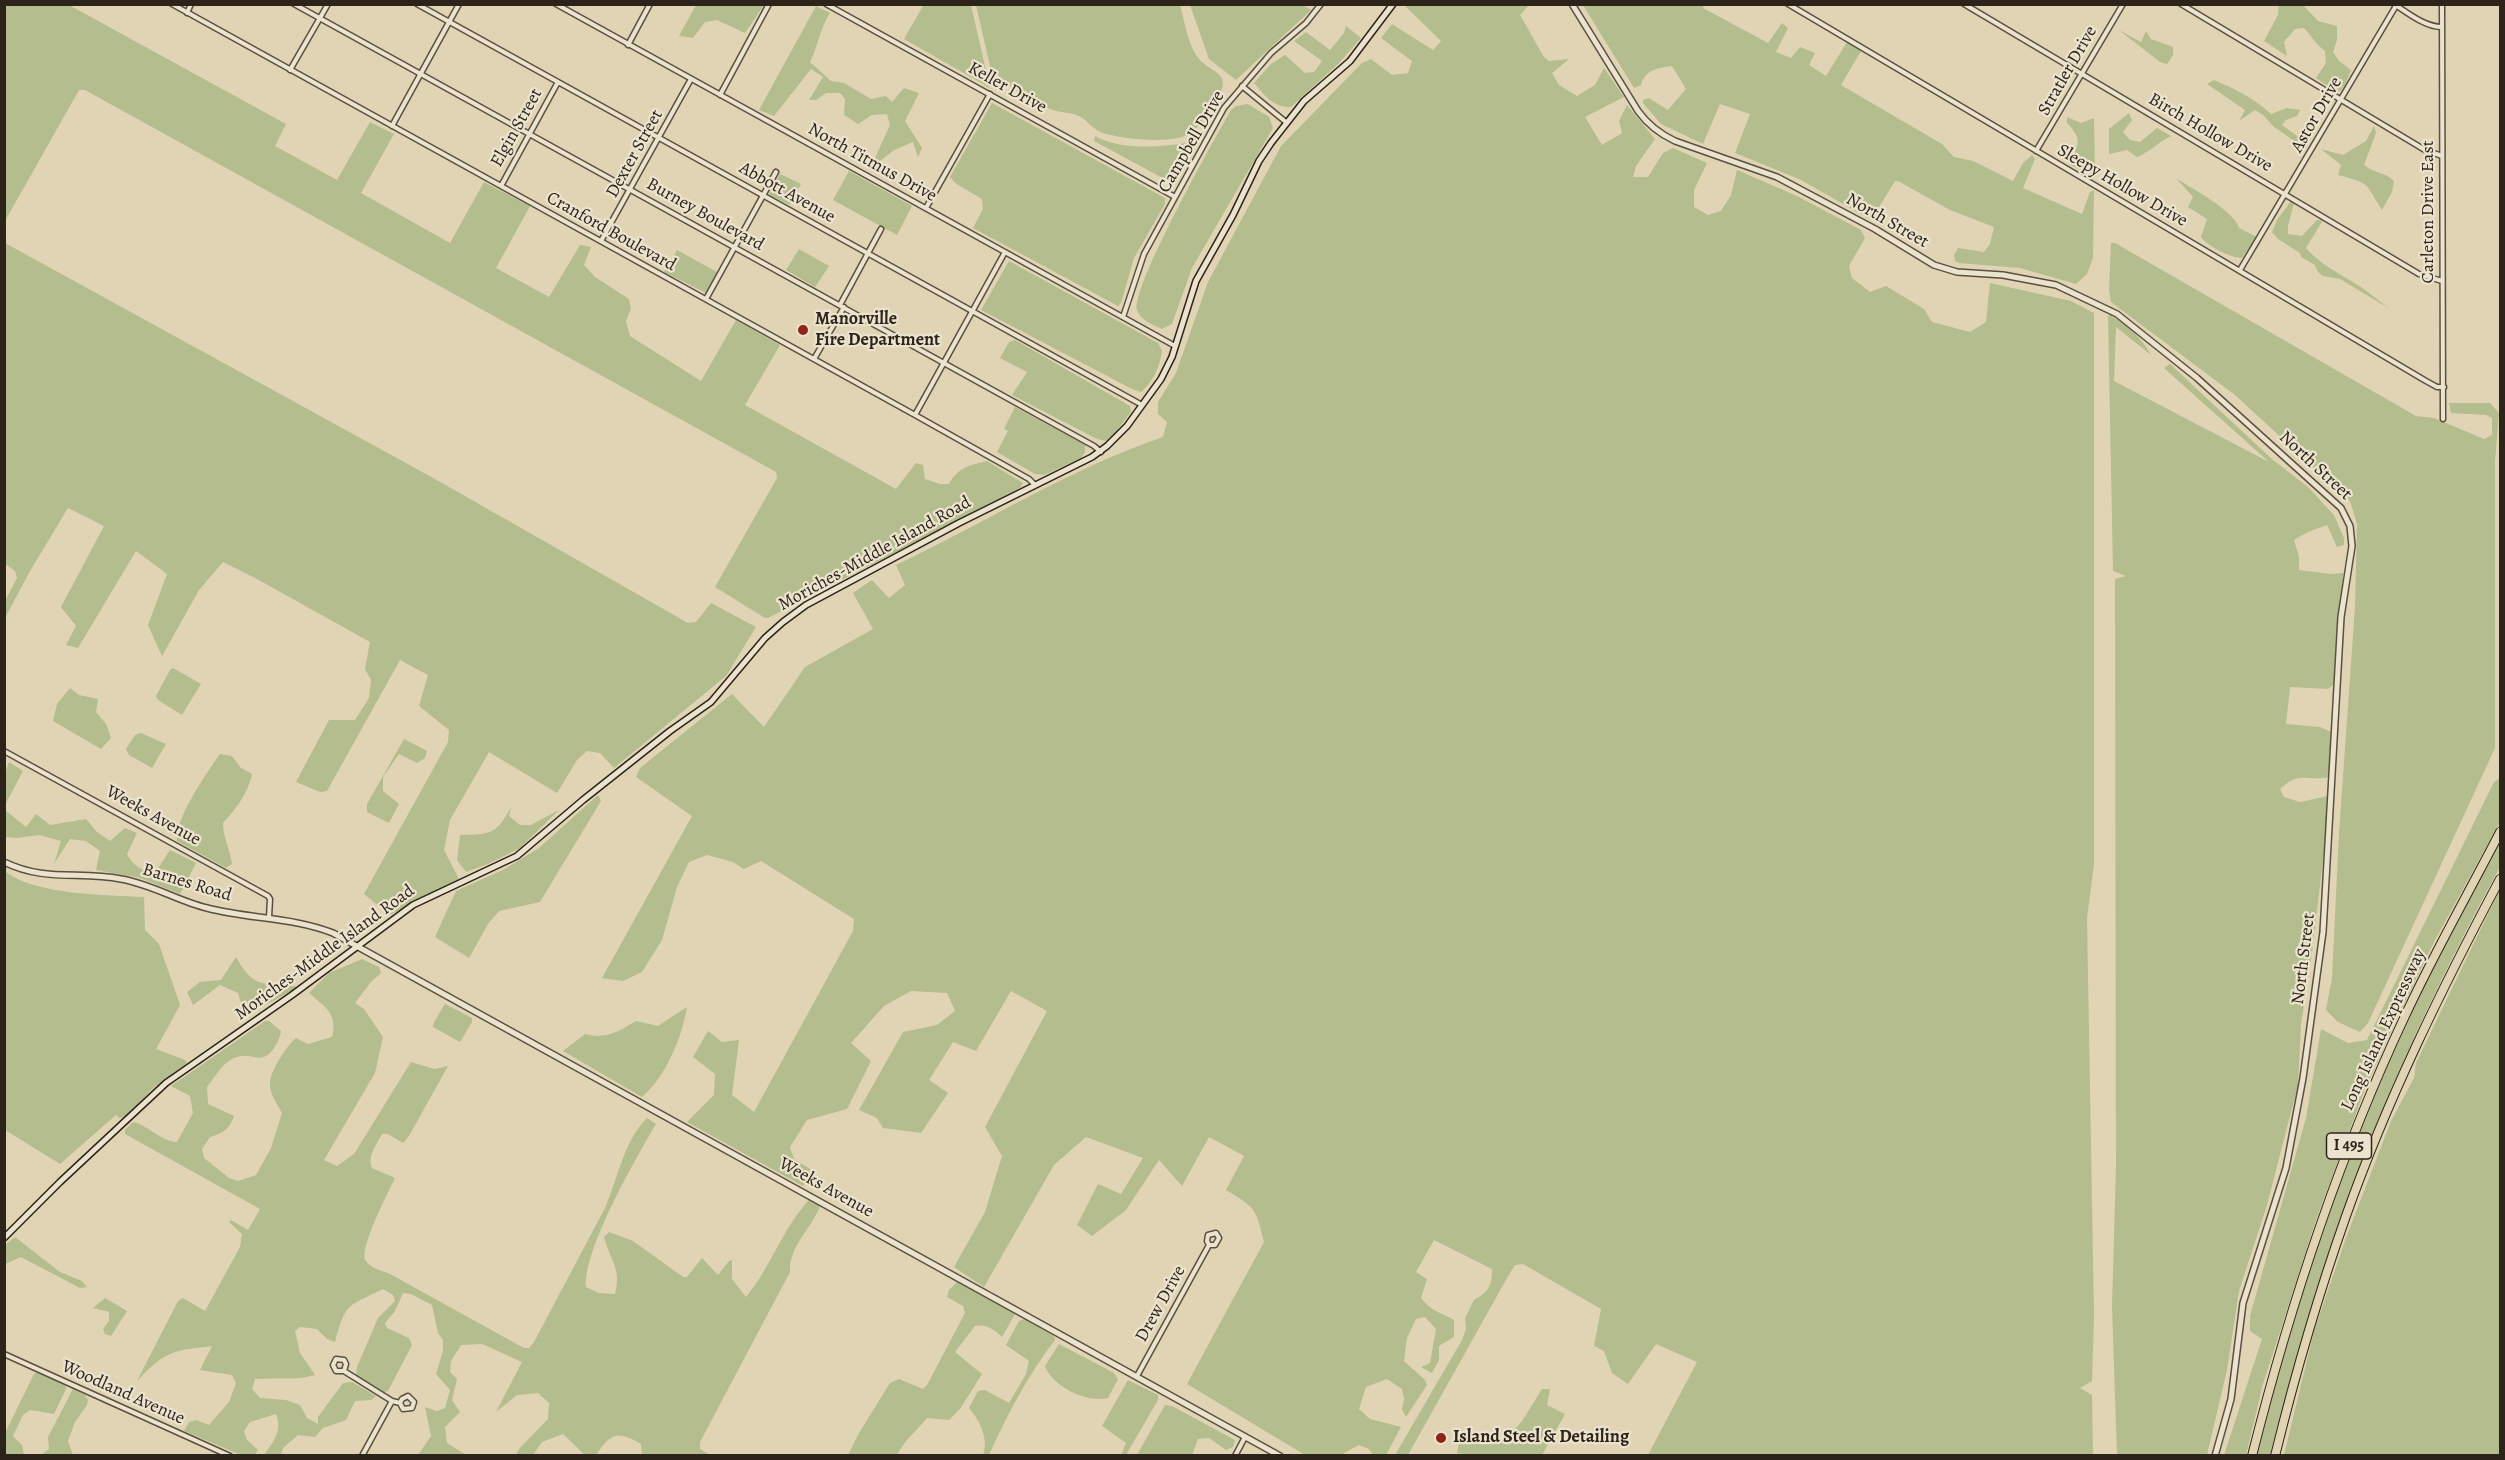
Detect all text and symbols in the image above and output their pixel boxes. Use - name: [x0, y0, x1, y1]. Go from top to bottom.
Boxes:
- street label: Stratler Drive: [2034, 22, 2102, 120]
- street label: Keller Drive: [964, 58, 1050, 118]
- street label: Astor Drive: [2287, 73, 2347, 157]
- street label: Elgin Street: [487, 85, 547, 171]
- street label: Campbell Drive: [1154, 87, 1230, 197]
- street label: Birch Hollow Drive: [2144, 89, 2276, 177]
- street label: Dexter Street: [602, 106, 668, 202]
- street label: North Titmus Drive: [804, 119, 940, 207]
- street label: Sleepy Hollow Drive: [2053, 140, 2191, 232]
- street label: Carleton Drive East: [2418, 140, 2440, 284]
- street label: Abbott Avenue: [735, 158, 839, 228]
- street label: Burney Boulevard: [642, 174, 768, 256]
- street label: Cranford Boulevard: [543, 187, 679, 277]
- street label: North Street: [1842, 189, 1932, 253]
- place label: Manorville Fire Department: [815, 309, 940, 352]
- marker: Manorville Fire Department: [796, 323, 810, 337]
- street label: North Street: [2274, 427, 2356, 505]
- street label: Moriches-Middle Island Road: [775, 492, 975, 616]
- street label: Weeks Avenue: [102, 781, 204, 851]
- street label: Barnes Road: [140, 859, 234, 907]
- street label: Moriches-Middle Island Road: [231, 881, 419, 1025]
- street label: North Street: [2288, 912, 2320, 1006]
- street label: Long Island Expressway: [2337, 946, 2431, 1114]
- road number: I 495: [2326, 1133, 2372, 1159]
- street label: Weeks Avenue: [775, 1153, 877, 1223]
- street label: Drew Drive: [1131, 1262, 1191, 1346]
- street label: Woodland Avenue: [58, 1356, 188, 1430]
- place label: Island Steel & Detailing: [1453, 1427, 1629, 1449]
- marker: Island Steel & Detailing: [1434, 1431, 1448, 1445]

